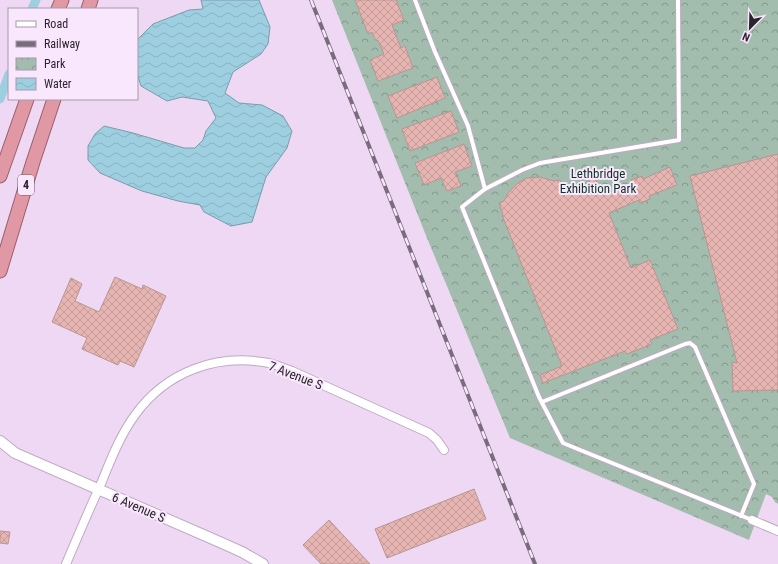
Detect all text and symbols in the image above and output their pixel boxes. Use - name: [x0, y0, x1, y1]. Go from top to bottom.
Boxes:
- legend: [8, 8, 138, 100]
- north arrow: [730, 8, 770, 48]
- text: Road: [44, 17, 68, 31]
- text: N: [740, 29, 752, 44]
- text: Railway: [44, 37, 80, 51]
- text: Park: [44, 57, 66, 71]
- text: Water: [44, 77, 72, 91]
- park label: Lethbridge Exhibition Park: [560, 166, 636, 196]
- road number: 4: [18, 175, 34, 195]
- street label: 7 Avenue S: [267, 358, 325, 393]
- street label: 6 Avenue S: [110, 490, 168, 526]

